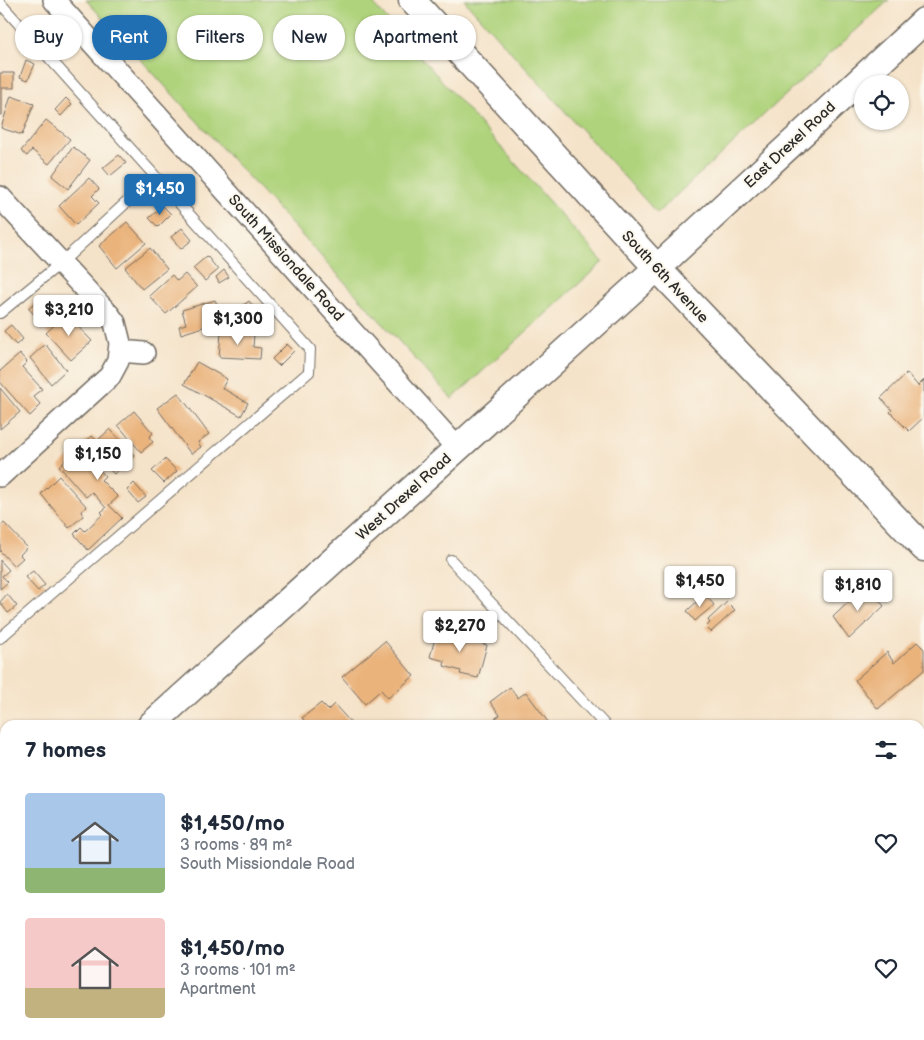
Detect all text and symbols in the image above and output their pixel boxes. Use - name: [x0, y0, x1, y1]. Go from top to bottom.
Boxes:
- chip: Buy: [15, 15, 82, 60]
- chip: Rent: [92, 15, 167, 60]
- chip: Filters: [177, 15, 263, 60]
- chip: New: [273, 15, 345, 60]
- chip: Apartment: [355, 15, 476, 60]
- map controls: [854, 75, 909, 130]
- button: locate: [854, 75, 909, 130]
- street label: East Drexel Road: [740, 98, 840, 192]
- pin: $1,450: [119, 174, 201, 216]
- text: $1,450: [135, 180, 185, 199]
- street label: South Missiondale Road: [224, 191, 348, 325]
- street label: South 6th Avenue: [617, 227, 713, 327]
- pin: $3,210: [28, 294, 110, 337]
- text: $3,210: [44, 301, 94, 320]
- pin: $1,300: [197, 304, 279, 346]
- text: $1,300: [213, 310, 263, 329]
- pin: $1,150: [57, 438, 139, 481]
- text: $1,150: [75, 445, 121, 464]
- street label: West Drexel Road: [352, 449, 456, 545]
- pin: $1,450: [659, 566, 741, 608]
- pin: $1,810: [817, 570, 899, 612]
- text: $1,450: [675, 572, 725, 591]
- text: $1,810: [834, 576, 882, 595]
- pin: $2,270: [419, 610, 501, 653]
- text: $2,270: [434, 617, 486, 636]
- icon: filters: [872, 736, 900, 764]
- text: 7 homes: [25, 738, 106, 763]
- text: $1,450/mo: [180, 811, 285, 836]
- icon: home: [65, 813, 125, 873]
- icon: heart: [872, 829, 900, 857]
- text: 3 rooms · 89 m²: [180, 836, 292, 855]
- text: South Missiondale Road: [180, 855, 355, 874]
- text: $1,450/mo: [180, 936, 285, 961]
- icon: home: [65, 938, 125, 998]
- icon: heart: [872, 954, 900, 982]
- text: 3 rooms · 101 m²: [180, 961, 296, 980]
- text: Apartment: [180, 980, 256, 999]

